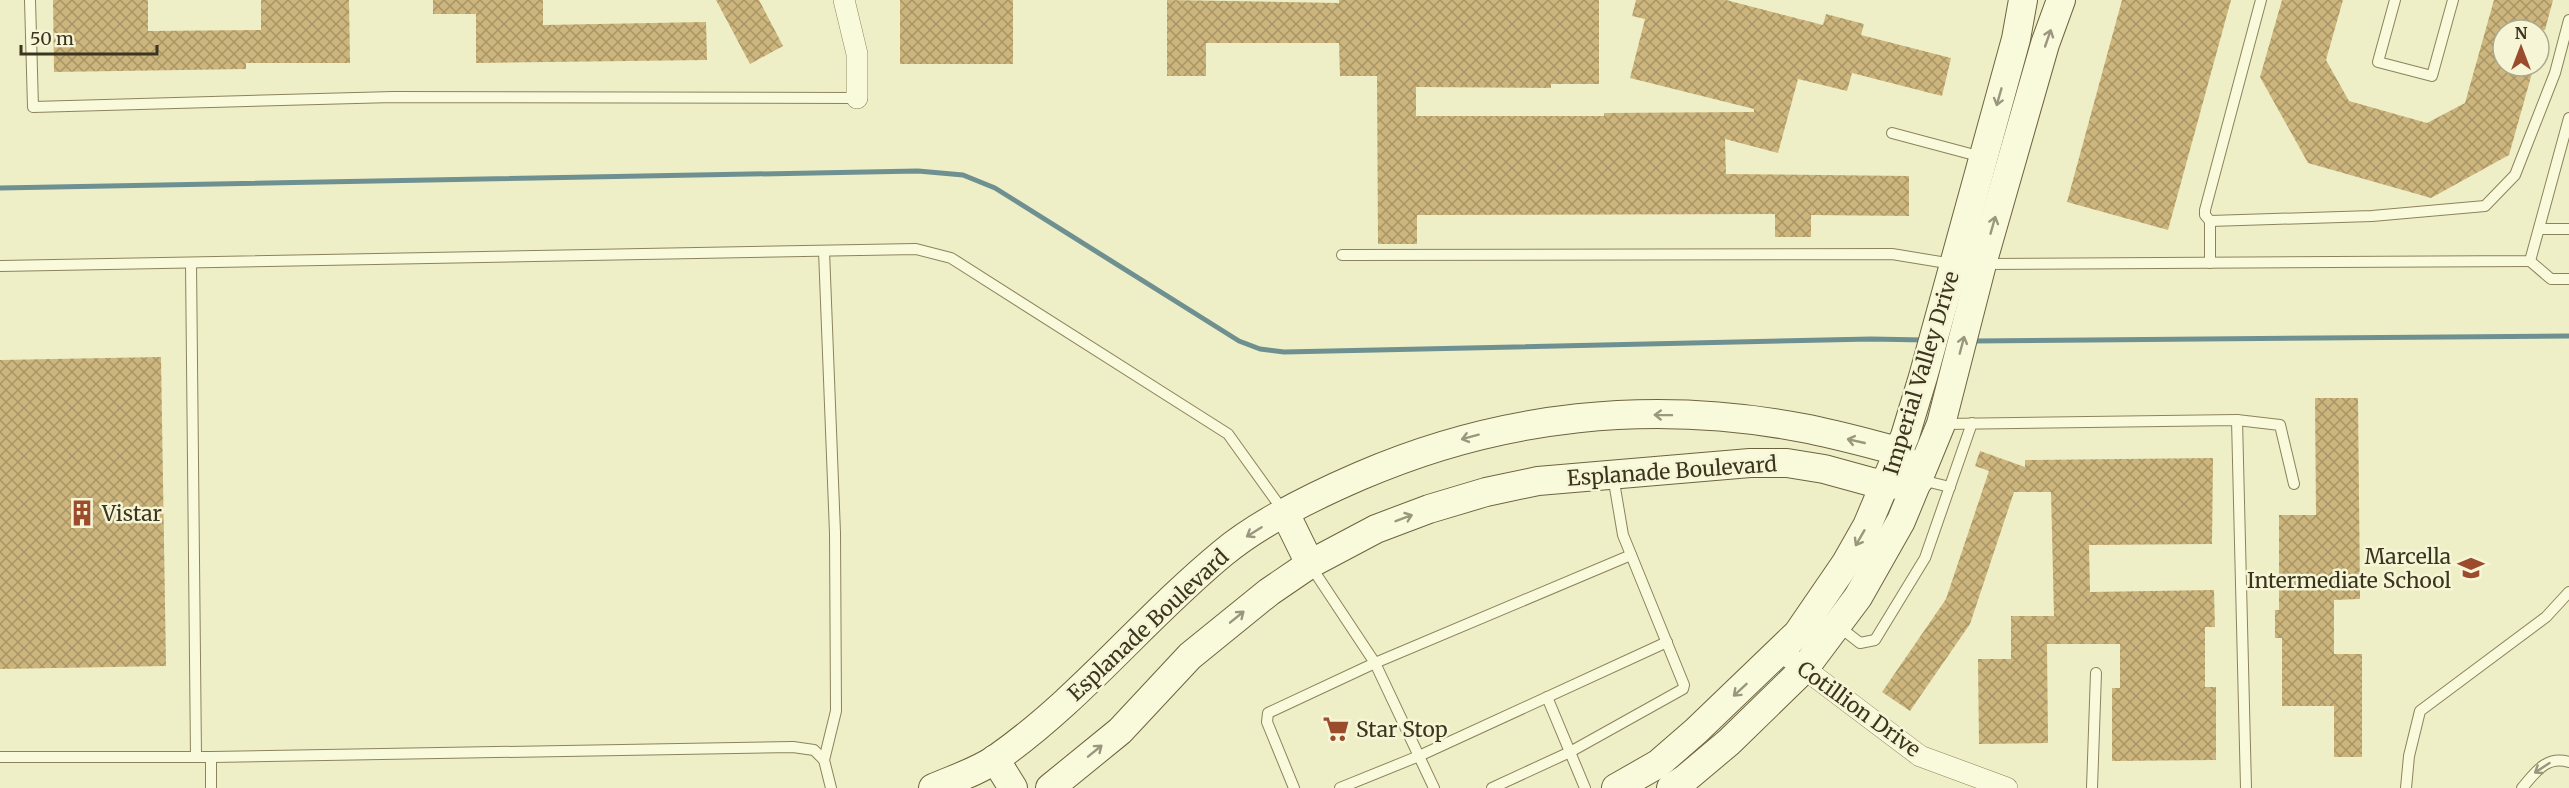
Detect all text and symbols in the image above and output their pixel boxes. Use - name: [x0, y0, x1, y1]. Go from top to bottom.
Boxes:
- scale bar: [21, 18, 158, 56]
- north arrow: [2491, 18, 2551, 78]
- text: N: [2515, 23, 2528, 43]
- text: 50 m: [30, 27, 74, 50]
- one-way arrow: [2043, 29, 2054, 48]
- one-way arrow: [1993, 88, 2004, 107]
- one-way arrow: [1988, 216, 1999, 235]
- street label: Imperial Valley Drive: [1877, 268, 1965, 478]
- one-way arrow: [1957, 336, 1969, 355]
- one-way arrow: [1654, 409, 1674, 420]
- one-way arrow: [1461, 432, 1480, 444]
- one-way arrow: [1847, 434, 1866, 446]
- street label: Esplanade Boulevard: [1566, 450, 1778, 492]
- building icon: Vistar: [67, 498, 97, 528]
- place label: Vistar: [101, 500, 162, 527]
- one-way arrow: [1394, 512, 1412, 523]
- one-way arrow: [1246, 527, 1263, 539]
- one-way arrow: [1854, 529, 1866, 546]
- street label: Esplanade Boulevard: [1062, 543, 1234, 707]
- place label: Marcella Intermediate School: [2247, 543, 2451, 594]
- school or university icon: Marcella Intermediate School: [2456, 553, 2486, 583]
- one-way arrow: [1228, 611, 1244, 624]
- street label: Cotillion Drive: [1792, 655, 1926, 763]
- one-way arrow: [1733, 683, 1748, 697]
- supermarket icon: Star Stop: [1321, 714, 1351, 744]
- place label: Star Stop: [1356, 716, 1448, 743]
- one-way arrow: [1087, 745, 1103, 758]
- one-way arrow: [2534, 762, 2551, 774]

